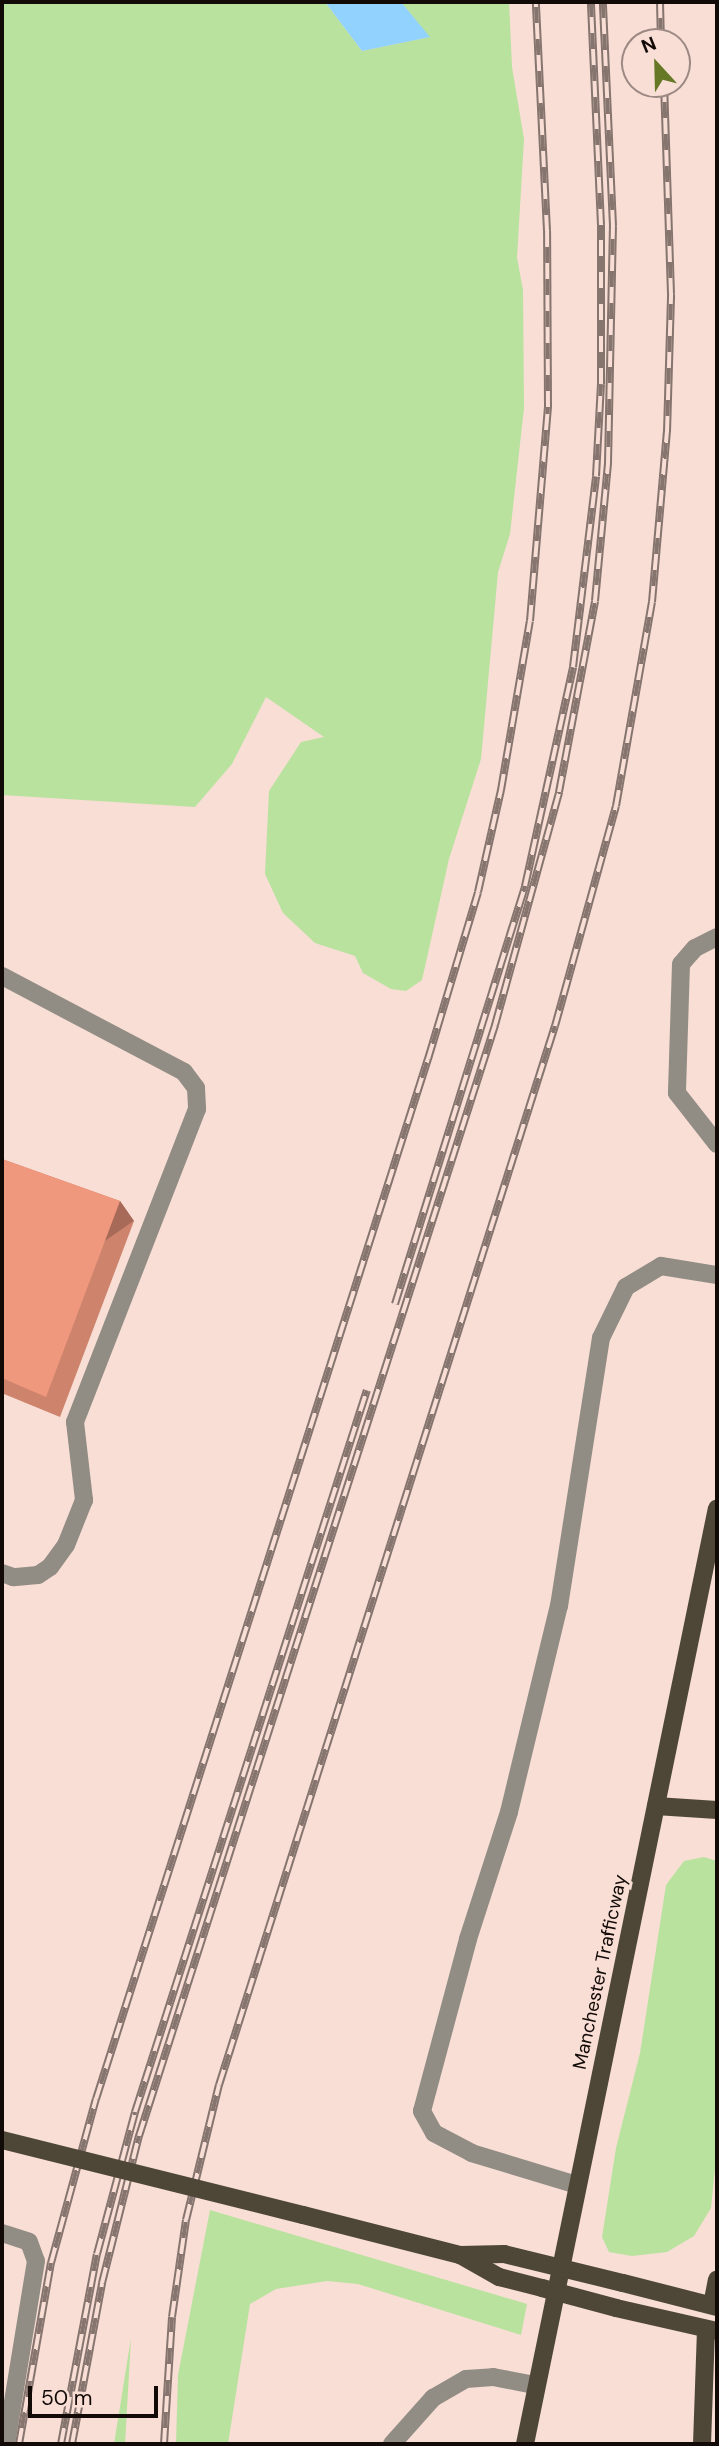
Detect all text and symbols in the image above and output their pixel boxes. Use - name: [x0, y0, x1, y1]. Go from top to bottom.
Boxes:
- north arrow: [621, 28, 691, 98]
- text: N: [638, 31, 660, 59]
- street label: Manchester Trafficway: [568, 1872, 632, 2072]
- scale bar: [32, 2372, 161, 2416]
- text: 50 m: [41, 2384, 92, 2412]

